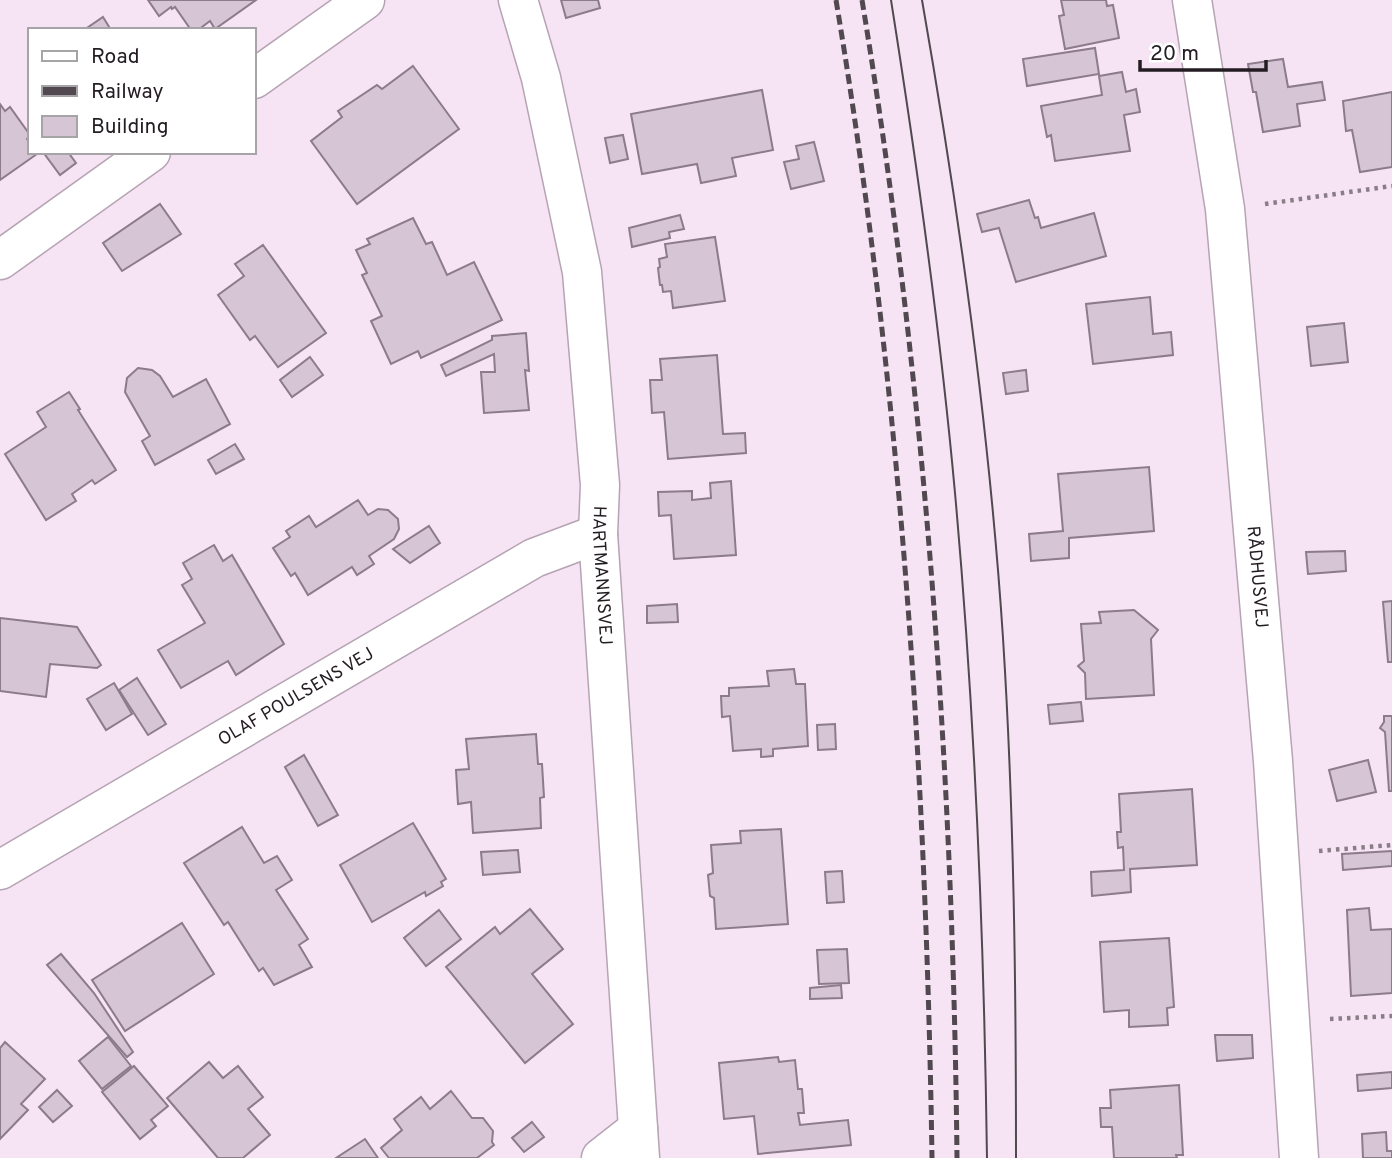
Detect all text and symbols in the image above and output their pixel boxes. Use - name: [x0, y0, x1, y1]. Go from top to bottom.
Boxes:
- legend: [28, 28, 256, 154]
- scale bar: [1140, 28, 1266, 72]
- text: 20 m: [1150, 41, 1199, 68]
- text: Road: [91, 44, 140, 71]
- text: Railway: [91, 79, 164, 106]
- text: Building: [91, 114, 169, 141]
- street label: HARTMANNSVEJ: [586, 505, 617, 646]
- street label: RÅDHUSVEJ: [1241, 525, 1273, 629]
- street label: OLAF POULSENS VEJ: [214, 642, 378, 751]

